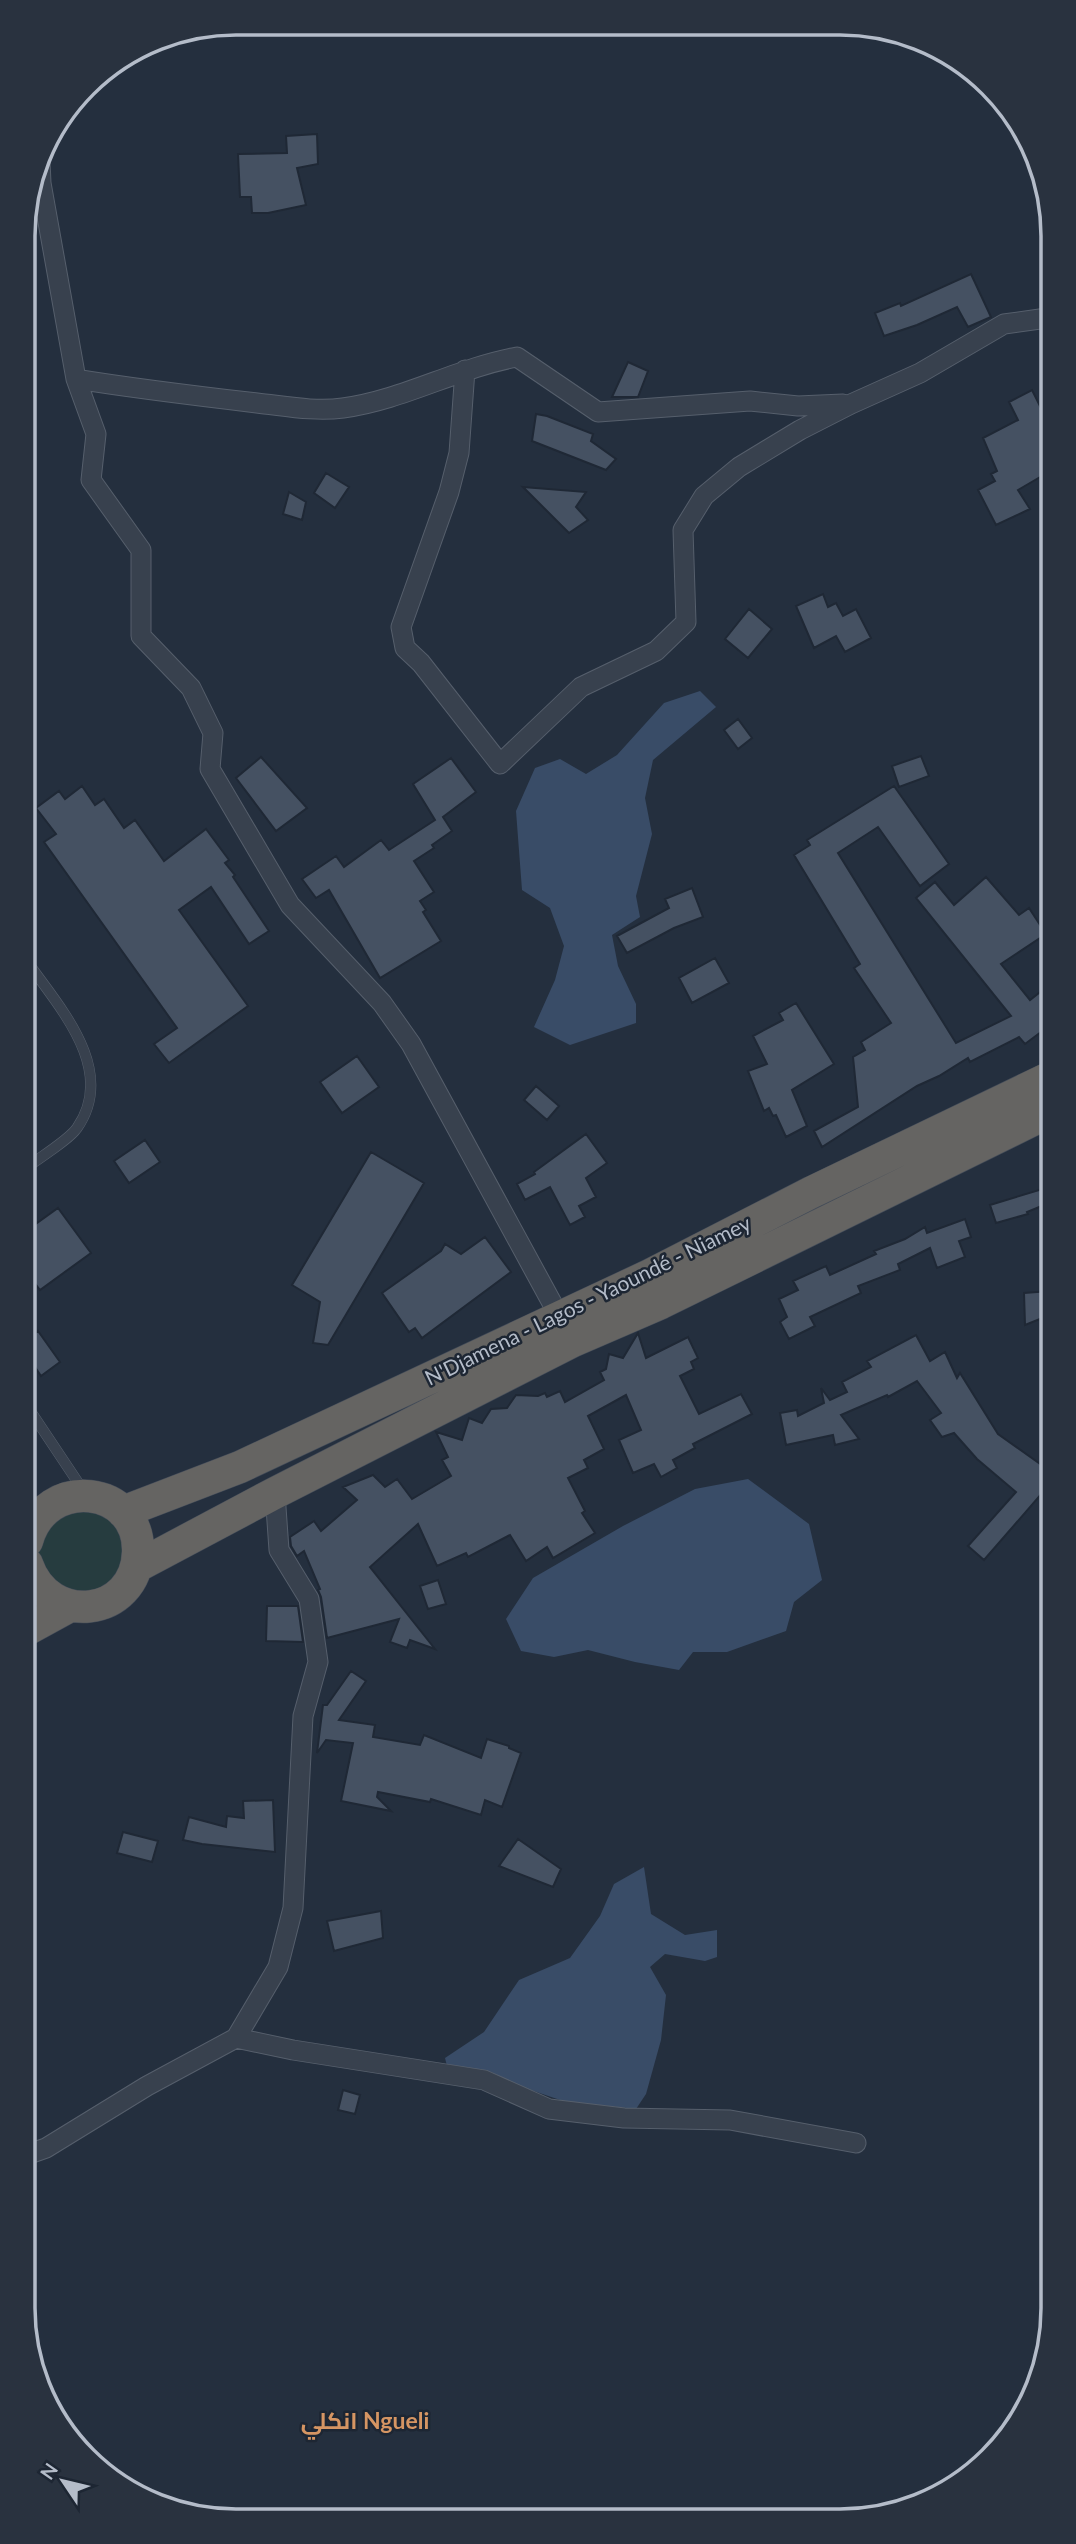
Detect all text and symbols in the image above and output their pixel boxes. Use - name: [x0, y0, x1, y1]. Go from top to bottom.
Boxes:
- street label: N'Djamena - Lagos - Yaoundé - Niamey: [420, 1210, 755, 1390]
- district label: انكلي Ngueli: [301, 2406, 429, 2440]
- north arrow: [28, 2446, 98, 2516]
- text: N: [35, 2458, 62, 2484]

